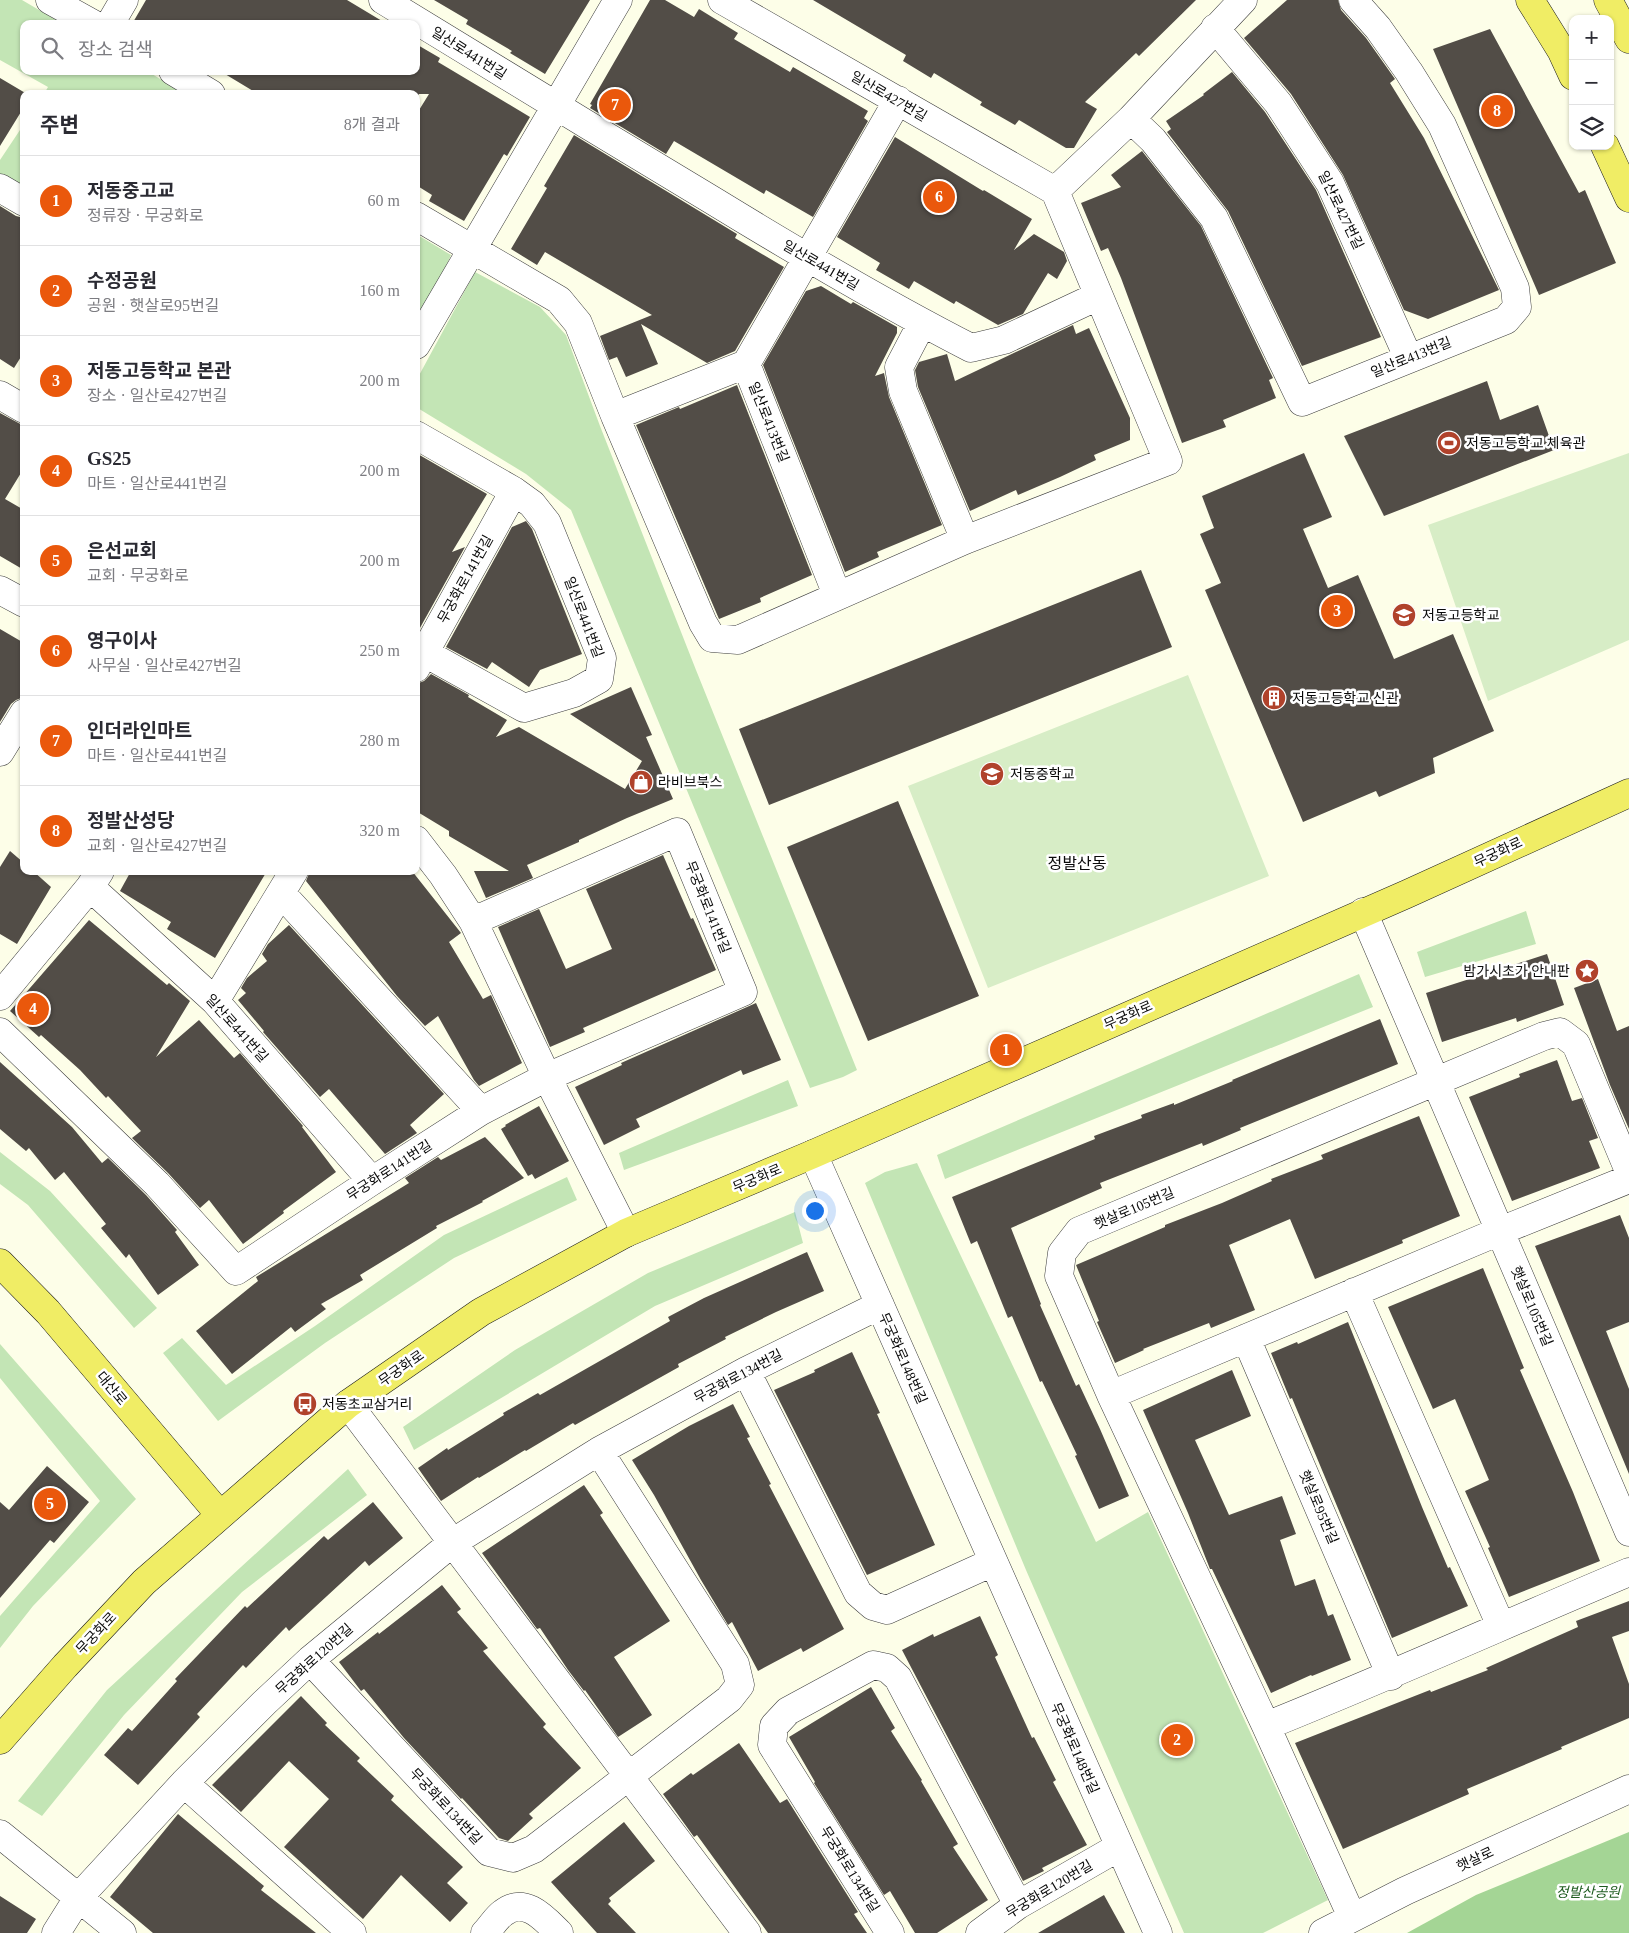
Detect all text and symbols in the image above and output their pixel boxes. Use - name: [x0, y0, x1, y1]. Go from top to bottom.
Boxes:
- map controls: [1569, 15, 1614, 150]
- button: +: [1569, 15, 1614, 60]
- search box: [20, 20, 420, 75]
- street label: 일산로441번길: [429, 24, 509, 82]
- icon: search: [38, 34, 66, 62]
- text: 장소 검색: [78, 39, 153, 60]
- button: −: [1569, 60, 1614, 105]
- street label: 일산로427번길: [848, 69, 929, 124]
- pin: 7: [599, 86, 631, 124]
- pin: 8: [1481, 92, 1513, 130]
- button: layers: [1569, 105, 1614, 150]
- text: 주변: [40, 113, 79, 137]
- text: 8개 결과: [344, 116, 400, 133]
- street label: 일산로427번길: [1315, 169, 1366, 252]
- pin: 6: [923, 178, 955, 216]
- text: 저동중고교: [87, 180, 174, 201]
- text: 1: [52, 192, 60, 209]
- text: 60 m: [368, 192, 400, 209]
- text: 정류장 · 무궁화로: [87, 207, 203, 224]
- street label: 일산로441번길: [780, 238, 861, 293]
- text: 수정공원: [87, 270, 157, 291]
- text: 2: [52, 282, 60, 299]
- text: 160 m: [360, 282, 400, 299]
- text: 공원 · 햇살로95번길: [87, 297, 219, 314]
- street label: 일산로413번길: [1369, 335, 1454, 380]
- text: 저동고등학교 본관: [87, 360, 232, 381]
- text: 3: [52, 372, 60, 389]
- text: 200 m: [360, 372, 400, 389]
- street label: 일산로413번길: [746, 380, 791, 465]
- text: 장소 · 일산로427번길: [87, 387, 227, 404]
- sports icon: 저동고등학교 체육관: [1436, 430, 1462, 456]
- place label: 저동고등학교 체육관: [1466, 435, 1586, 451]
- text: GS25: [87, 448, 131, 469]
- text: 4: [52, 462, 60, 479]
- text: 200 m: [360, 462, 400, 479]
- text: 마트 · 일산로441번길: [87, 475, 227, 492]
- street label: 무궁화로141번길: [435, 533, 496, 626]
- text: 은선교회: [87, 540, 157, 561]
- text: 5: [52, 552, 60, 569]
- text: 200 m: [360, 552, 400, 569]
- text: 교회 · 무궁화로: [87, 567, 189, 584]
- street label: 일산로441번길: [561, 575, 606, 660]
- pin: 3: [1321, 592, 1353, 630]
- school or university icon: 저동고등학교: [1391, 602, 1417, 628]
- place label: 저동고등학교: [1422, 607, 1499, 623]
- text: 영구이사: [87, 630, 157, 651]
- text: 6: [52, 642, 60, 659]
- text: 250 m: [360, 642, 400, 659]
- text: 사무실 · 일산로427번길: [87, 657, 242, 674]
- building icon: 저동고등학교 신관: [1261, 685, 1287, 711]
- place label: 저동고등학교 신관: [1292, 690, 1399, 706]
- text: 인더라인마트: [87, 720, 192, 741]
- text: 7: [52, 732, 60, 749]
- text: 280 m: [360, 732, 400, 749]
- text: 마트 · 일산로441번길: [87, 747, 227, 764]
- school or university icon: 저동중학교: [979, 761, 1005, 787]
- place label: 저동중학교: [1010, 766, 1075, 782]
- shop icon: 라비브북스: [628, 769, 654, 795]
- place label: 라비브북스: [658, 775, 723, 790]
- text: 정발산성당: [87, 810, 174, 831]
- text: 8: [52, 822, 60, 839]
- text: 320 m: [360, 822, 400, 839]
- street label: 무궁화로: [1472, 835, 1525, 870]
- text: 교회 · 일산로427번길: [87, 837, 227, 854]
- district label: 정발산동: [1048, 855, 1107, 872]
- street label: 무궁화로141번길: [682, 859, 733, 956]
- place icon: 밤가시초가 안내판: [1574, 958, 1600, 984]
- place label: 밤가시초가 안내판: [1463, 964, 1570, 979]
- pin: 4: [17, 990, 49, 1028]
- street label: 일산로441번길: [202, 992, 271, 1065]
- street label: 무궁화로: [1102, 998, 1155, 1033]
- pin: 1: [990, 1031, 1022, 1069]
- street label: 무궁화로141번길: [344, 1137, 435, 1203]
- street label: 무궁화로: [731, 1161, 784, 1195]
- street label: 햇살로105번길: [1092, 1185, 1176, 1232]
- your location: [802, 1198, 828, 1224]
- street label: 햇살로105번길: [1508, 1264, 1555, 1348]
- street label: 무궁화로148번길: [876, 1310, 929, 1406]
- street label: 무궁화로: [376, 1347, 427, 1389]
- street label: 무궁화로134번길: [691, 1347, 785, 1406]
- street label: 대산로: [93, 1369, 130, 1408]
- bus stop icon: 저동초교삼거리: [292, 1391, 318, 1417]
- place label: 저동초교삼거리: [322, 1397, 412, 1412]
- street label: 햇살로95번길: [1296, 1468, 1341, 1546]
- pin: 5: [34, 1485, 66, 1523]
- street label: 무궁화로: [73, 1609, 119, 1657]
- street label: 무궁화로120번길: [273, 1621, 356, 1698]
- street label: 무궁화로148번길: [1048, 1700, 1101, 1796]
- pin: 2: [1161, 1721, 1193, 1759]
- street label: 무궁화로134번길: [407, 1765, 485, 1847]
- street label: 무궁화로134번길: [817, 1824, 882, 1915]
- street label: 햇살로: [1455, 1844, 1496, 1874]
- street label: 무궁화로120번길: [1003, 1858, 1095, 1921]
- park label: 정발산공원: [1556, 1885, 1621, 1900]

